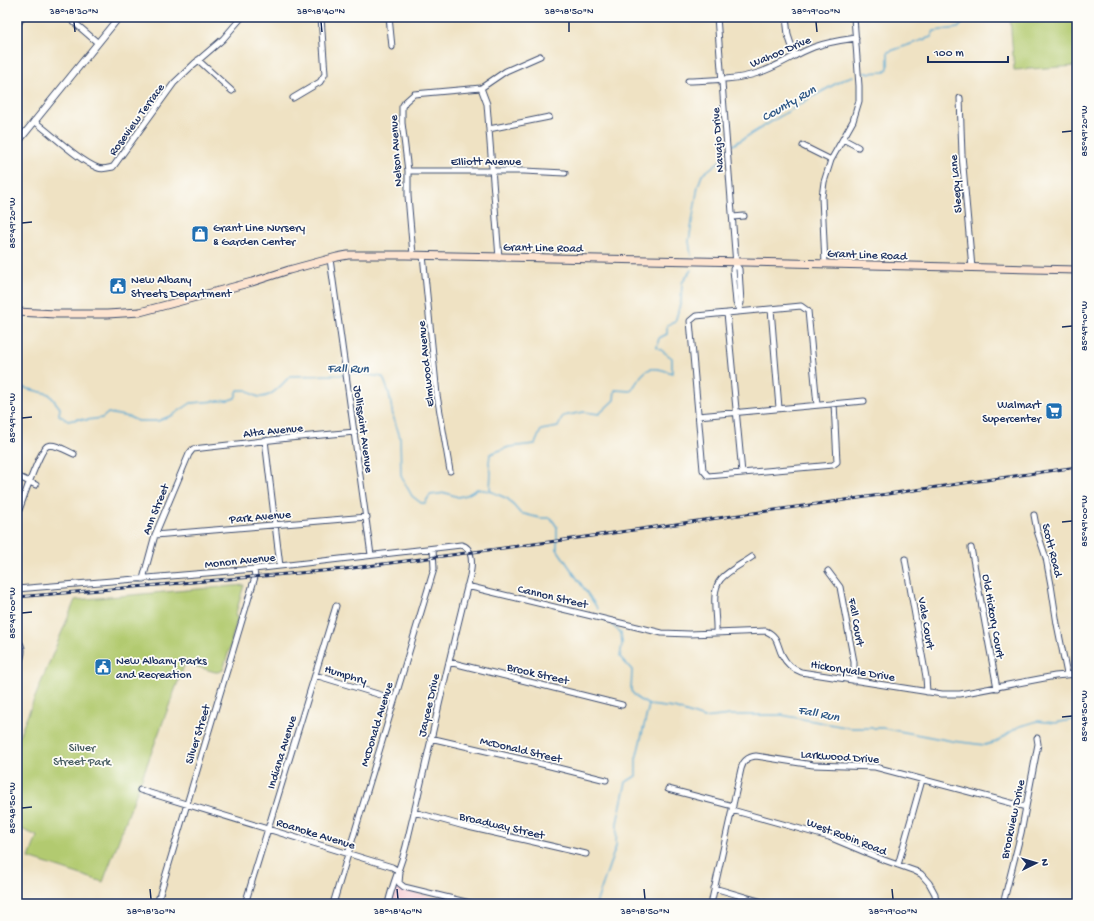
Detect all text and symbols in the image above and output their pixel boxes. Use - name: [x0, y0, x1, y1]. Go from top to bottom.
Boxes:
- text: 38°18'30"N: [49, 6, 99, 18]
- text: 38°18'40"N: [296, 6, 346, 18]
- text: 38°18'50"N: [544, 6, 594, 18]
- text: 38°19'00"N: [791, 6, 841, 18]
- street label: Wahoo Drive: [748, 33, 814, 72]
- scale bar: [928, 38, 1008, 64]
- text: 100 m: [933, 47, 964, 61]
- street label: Roseview Terrace: [107, 81, 169, 159]
- water label: County Run: [760, 82, 820, 126]
- text: 85°49'20"W: [1079, 105, 1091, 156]
- street label: Navajo Drive: [710, 106, 728, 173]
- street label: Nelson Avenue: [387, 114, 406, 187]
- street label: Sleepy Lane: [947, 153, 967, 213]
- street label: Elliott Avenue: [451, 156, 522, 170]
- text: 85°49'20"W: [7, 197, 19, 248]
- place label: Grant Line Nursery & Garden Center: [213, 222, 305, 250]
- shop icon: Grant Line Nursery & Garden Center: [190, 224, 210, 244]
- street label: Grant Line Road: [503, 241, 584, 257]
- street label: Grant Line Road: [827, 248, 908, 264]
- place label: New Albany Streets Department: [131, 274, 232, 302]
- public building icon: New Albany Streets Department: [108, 276, 128, 296]
- text: 85°49'10"W: [1079, 301, 1091, 351]
- street label: Elmwood Avenue: [415, 319, 438, 407]
- water label: Fall Run: [327, 362, 370, 377]
- street label: Jollissaint Avenue: [349, 385, 375, 475]
- text: 85°49'10"W: [7, 393, 19, 443]
- place label: Walmart Supercenter: [982, 399, 1043, 427]
- supermarket icon: Walmart Supercenter: [1044, 401, 1064, 421]
- street label: Alta Avenue: [243, 422, 305, 442]
- street label: Ann Street: [140, 481, 174, 537]
- text: 85°49'00"W: [1079, 495, 1091, 547]
- street label: Park Avenue: [228, 508, 292, 528]
- street label: Scott Road: [1038, 522, 1065, 580]
- street label: Monon Avenue: [204, 551, 277, 573]
- street label: Old Hickory Court: [978, 573, 1007, 661]
- street label: Cannon Street: [516, 583, 590, 613]
- text: 85°49'00"W: [7, 587, 19, 639]
- street label: Vale Court: [913, 595, 937, 652]
- street label: Fall Court: [844, 596, 866, 648]
- place label: New Albany Parks and Recreation: [116, 655, 207, 683]
- public building icon: New Albany Parks and Recreation: [93, 657, 113, 677]
- street label: Hickoryvale Drive: [810, 658, 897, 686]
- street label: Brook Street: [504, 661, 571, 689]
- street label: Humphry: [323, 663, 368, 689]
- street label: Jaycee Drive: [416, 672, 444, 738]
- street label: McDonald Avenue: [358, 680, 398, 768]
- text: 85°48'50"W: [1079, 690, 1091, 742]
- street label: Silver Street: [183, 702, 215, 766]
- water label: Fall Run: [797, 703, 841, 726]
- street label: Indiana Avenue: [265, 713, 301, 791]
- street label: McDonald Street: [478, 735, 564, 767]
- park label: Silver Street Park: [53, 742, 113, 770]
- street label: Larkwood Drive: [800, 748, 880, 768]
- street label: Brookview Drive: [999, 778, 1029, 861]
- text: 85°48'50"W: [7, 782, 19, 834]
- street label: Broadway Street: [457, 810, 547, 844]
- street label: Roanoke Avenue: [274, 816, 357, 854]
- street label: West Robin Road: [804, 816, 889, 860]
- north arrow: [1016, 843, 1056, 883]
- text: N: [1038, 858, 1050, 866]
- text: 38°18'30"N: [126, 906, 176, 918]
- text: 38°18'40"N: [373, 906, 423, 918]
- text: 38°18'50"N: [620, 906, 670, 918]
- text: 38°19'00"N: [868, 906, 918, 918]

